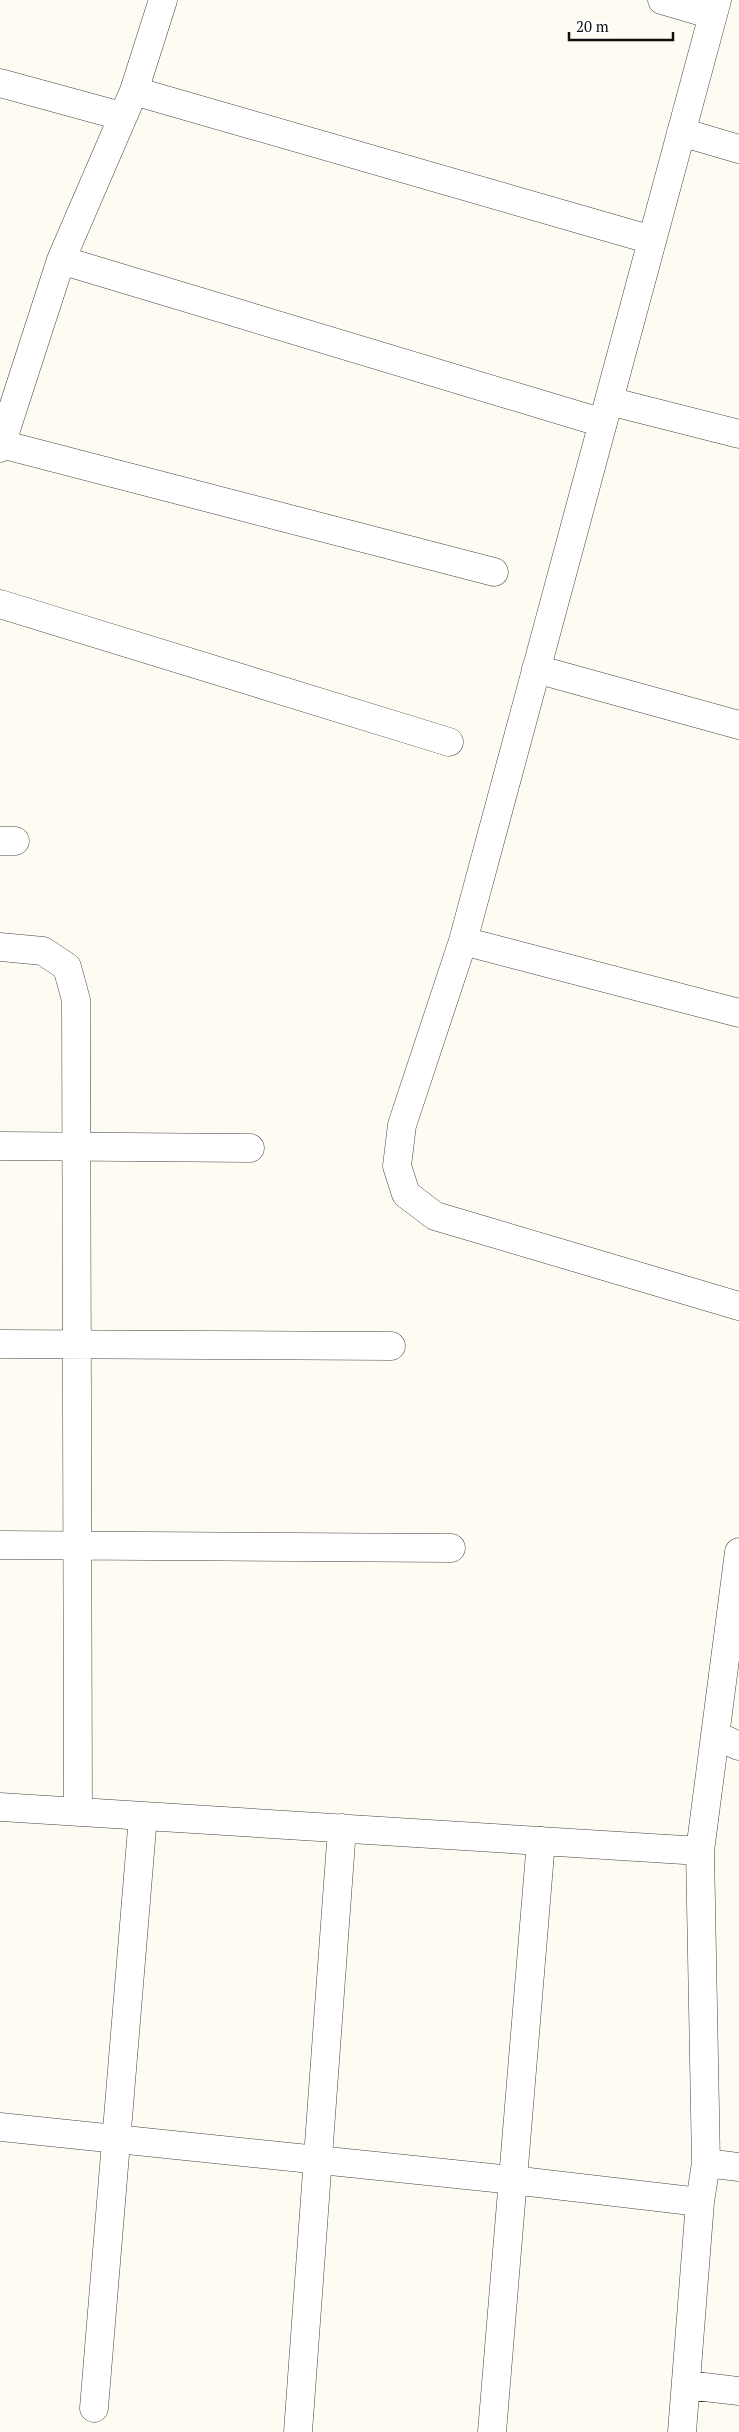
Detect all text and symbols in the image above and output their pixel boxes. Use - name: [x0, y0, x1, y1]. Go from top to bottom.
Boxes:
- scale bar: [569, 10, 673, 42]
- text: 20 m: [576, 16, 609, 36]

